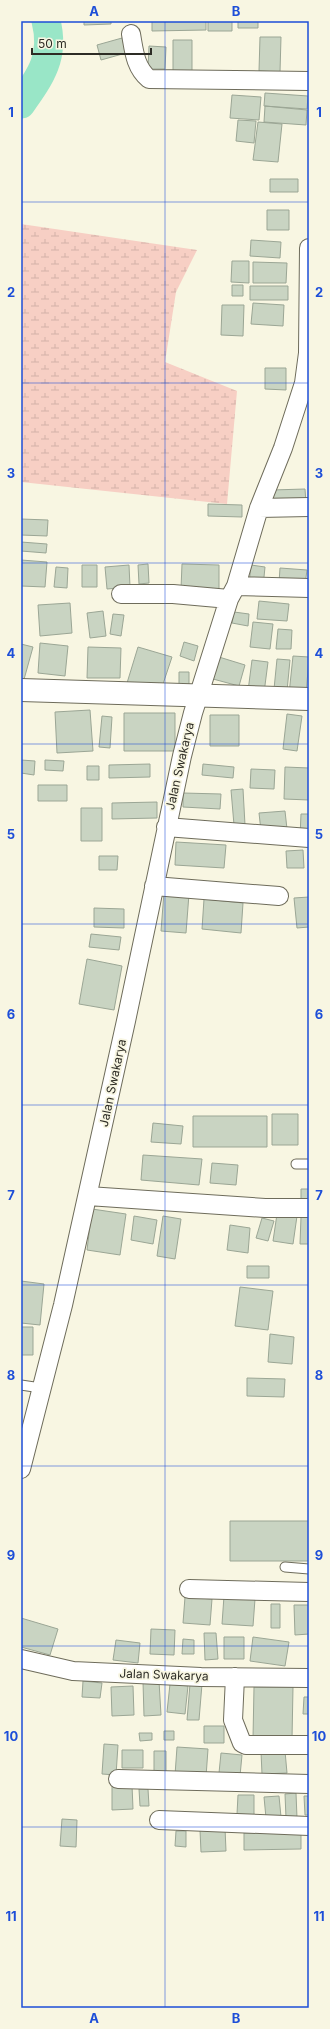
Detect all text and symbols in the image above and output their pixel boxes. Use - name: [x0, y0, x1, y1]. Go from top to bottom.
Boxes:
- text: A: [89, 3, 99, 19]
- text: B: [232, 3, 241, 19]
- scale bar: [32, 30, 151, 56]
- text: 50 m: [38, 36, 67, 51]
- text: 1: [8, 104, 14, 120]
- text: 1: [316, 104, 322, 120]
- text: 2: [7, 284, 15, 300]
- text: 2: [315, 284, 323, 300]
- text: 3: [7, 465, 15, 481]
- text: 3: [315, 465, 323, 481]
- text: 4: [7, 645, 16, 661]
- text: 4: [315, 645, 324, 661]
- street label: Jalan Swakarya: [162, 721, 197, 811]
- text: 5: [7, 826, 15, 842]
- text: 5: [315, 826, 323, 842]
- text: 6: [7, 1006, 15, 1022]
- text: 6: [315, 1006, 323, 1022]
- street label: Jalan Swakarya: [96, 1038, 129, 1128]
- text: 7: [7, 1187, 15, 1203]
- text: 7: [315, 1187, 323, 1203]
- text: 8: [7, 1367, 15, 1383]
- text: 8: [315, 1367, 323, 1383]
- text: 9: [7, 1547, 15, 1563]
- text: 9: [315, 1547, 323, 1563]
- street label: Jalan Swakarya: [119, 1665, 209, 1684]
- text: 10: [4, 1728, 18, 1744]
- text: 10: [312, 1728, 326, 1744]
- text: 11: [5, 1908, 17, 1924]
- text: 11: [313, 1908, 325, 1924]
- text: A: [89, 2010, 99, 2026]
- text: B: [232, 2010, 241, 2026]

